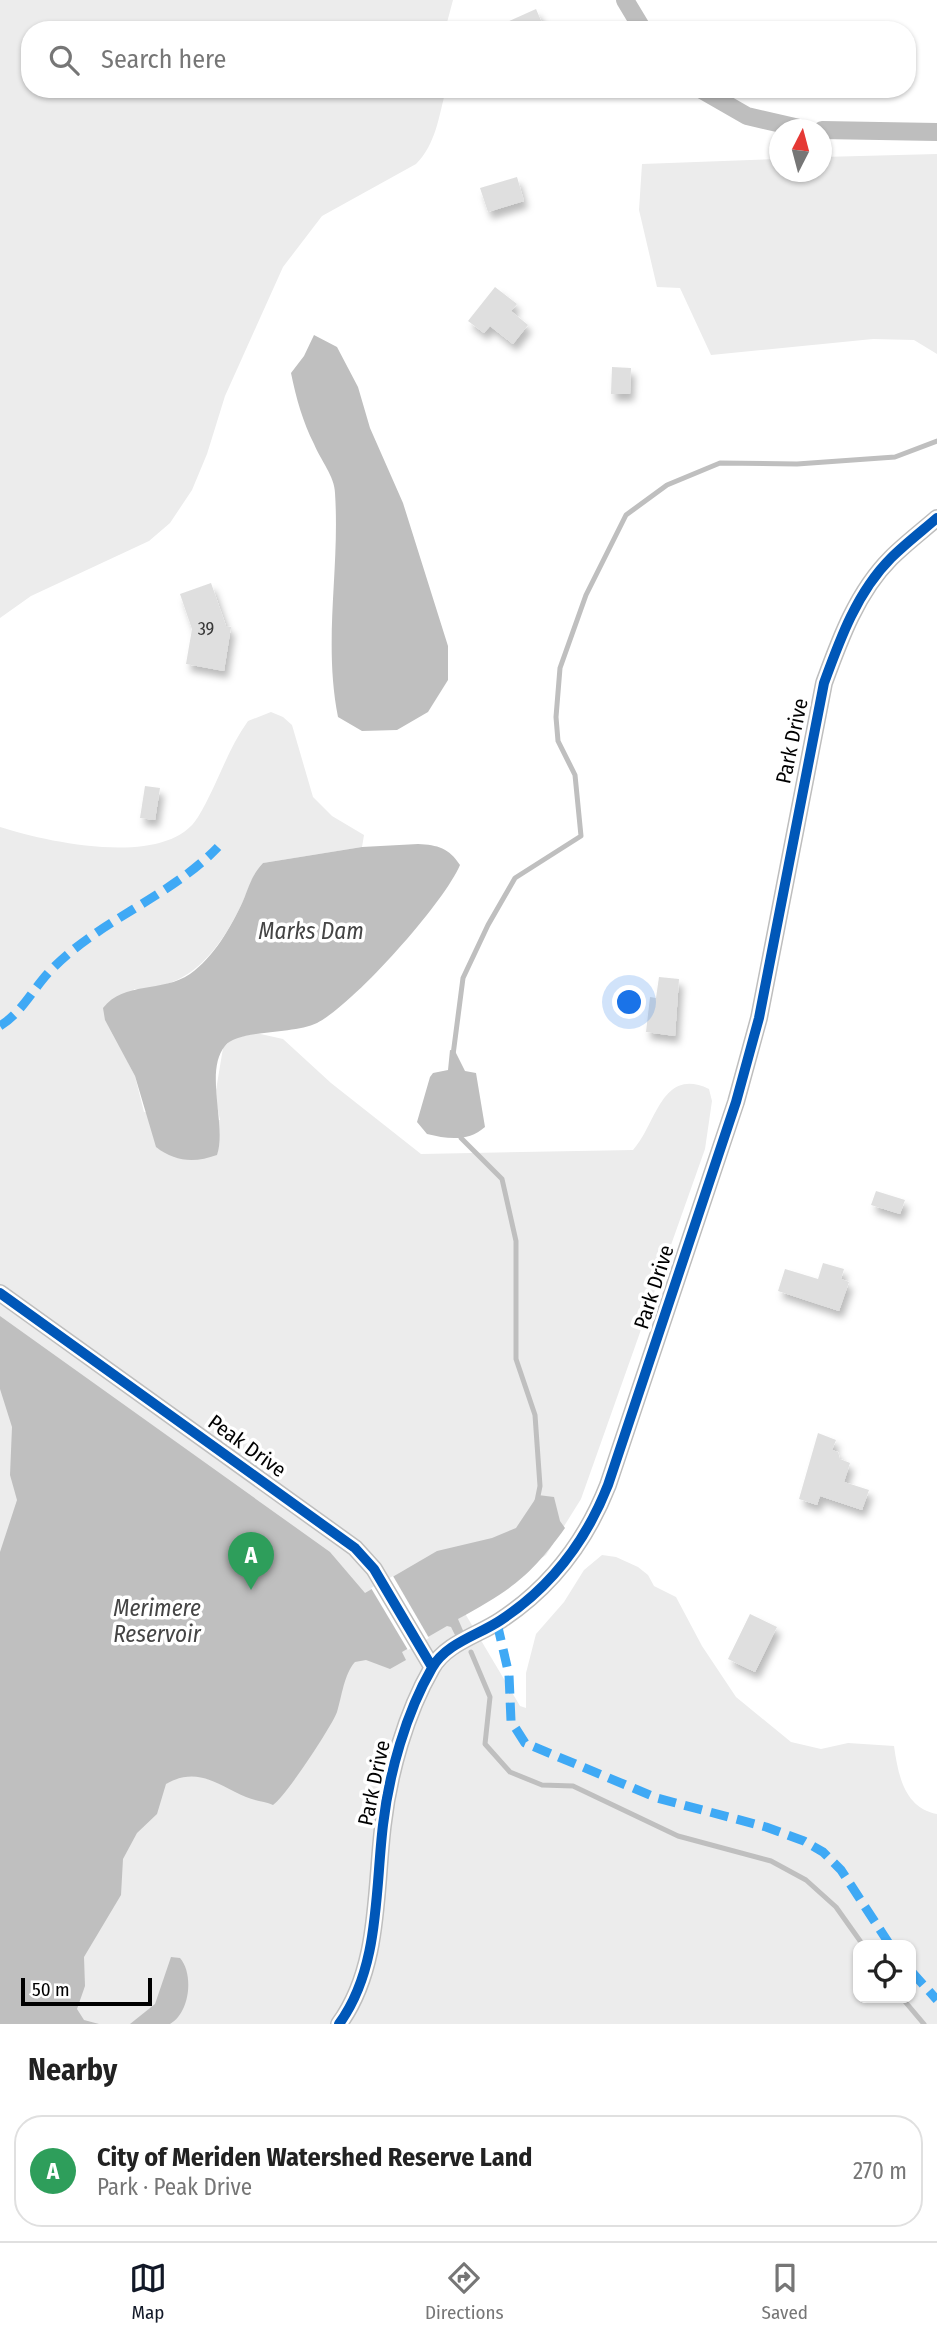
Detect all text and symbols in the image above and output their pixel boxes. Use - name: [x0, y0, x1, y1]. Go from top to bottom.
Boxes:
- search box: [21, 21, 916, 98]
- icon: search: [45, 41, 83, 79]
- text: Search here: [101, 44, 226, 75]
- north arrow: [769, 119, 832, 182]
- house number: 39: [198, 618, 214, 640]
- street label: Park Drive: [770, 696, 814, 786]
- water label: Marks Dam: [258, 917, 364, 945]
- your location: [612, 985, 646, 1019]
- street label: Park Drive: [628, 1242, 680, 1332]
- street label: Peak Drive: [203, 1409, 291, 1483]
- pin: A: [228, 1532, 274, 1590]
- water label: Merimere Reservoir: [113, 1594, 202, 1648]
- street label: Park Drive: [352, 1738, 396, 1828]
- map controls: [853, 1940, 916, 2003]
- button: locate: [853, 1940, 916, 2003]
- scale bar: [21, 1975, 152, 2007]
- text: 50 m: [32, 1978, 70, 2001]
- text: Nearby: [28, 2052, 117, 2088]
- text: City of Meriden Watershed Reserve Land: [97, 2142, 532, 2173]
- text: A: [47, 2157, 59, 2185]
- text: 270 m: [853, 2157, 907, 2185]
- text: Park · Peak Drive: [97, 2173, 252, 2201]
- tab: Map: [129, 2259, 167, 2324]
- tab: Directions: [425, 2259, 504, 2324]
- tab: Saved: [762, 2259, 808, 2324]

